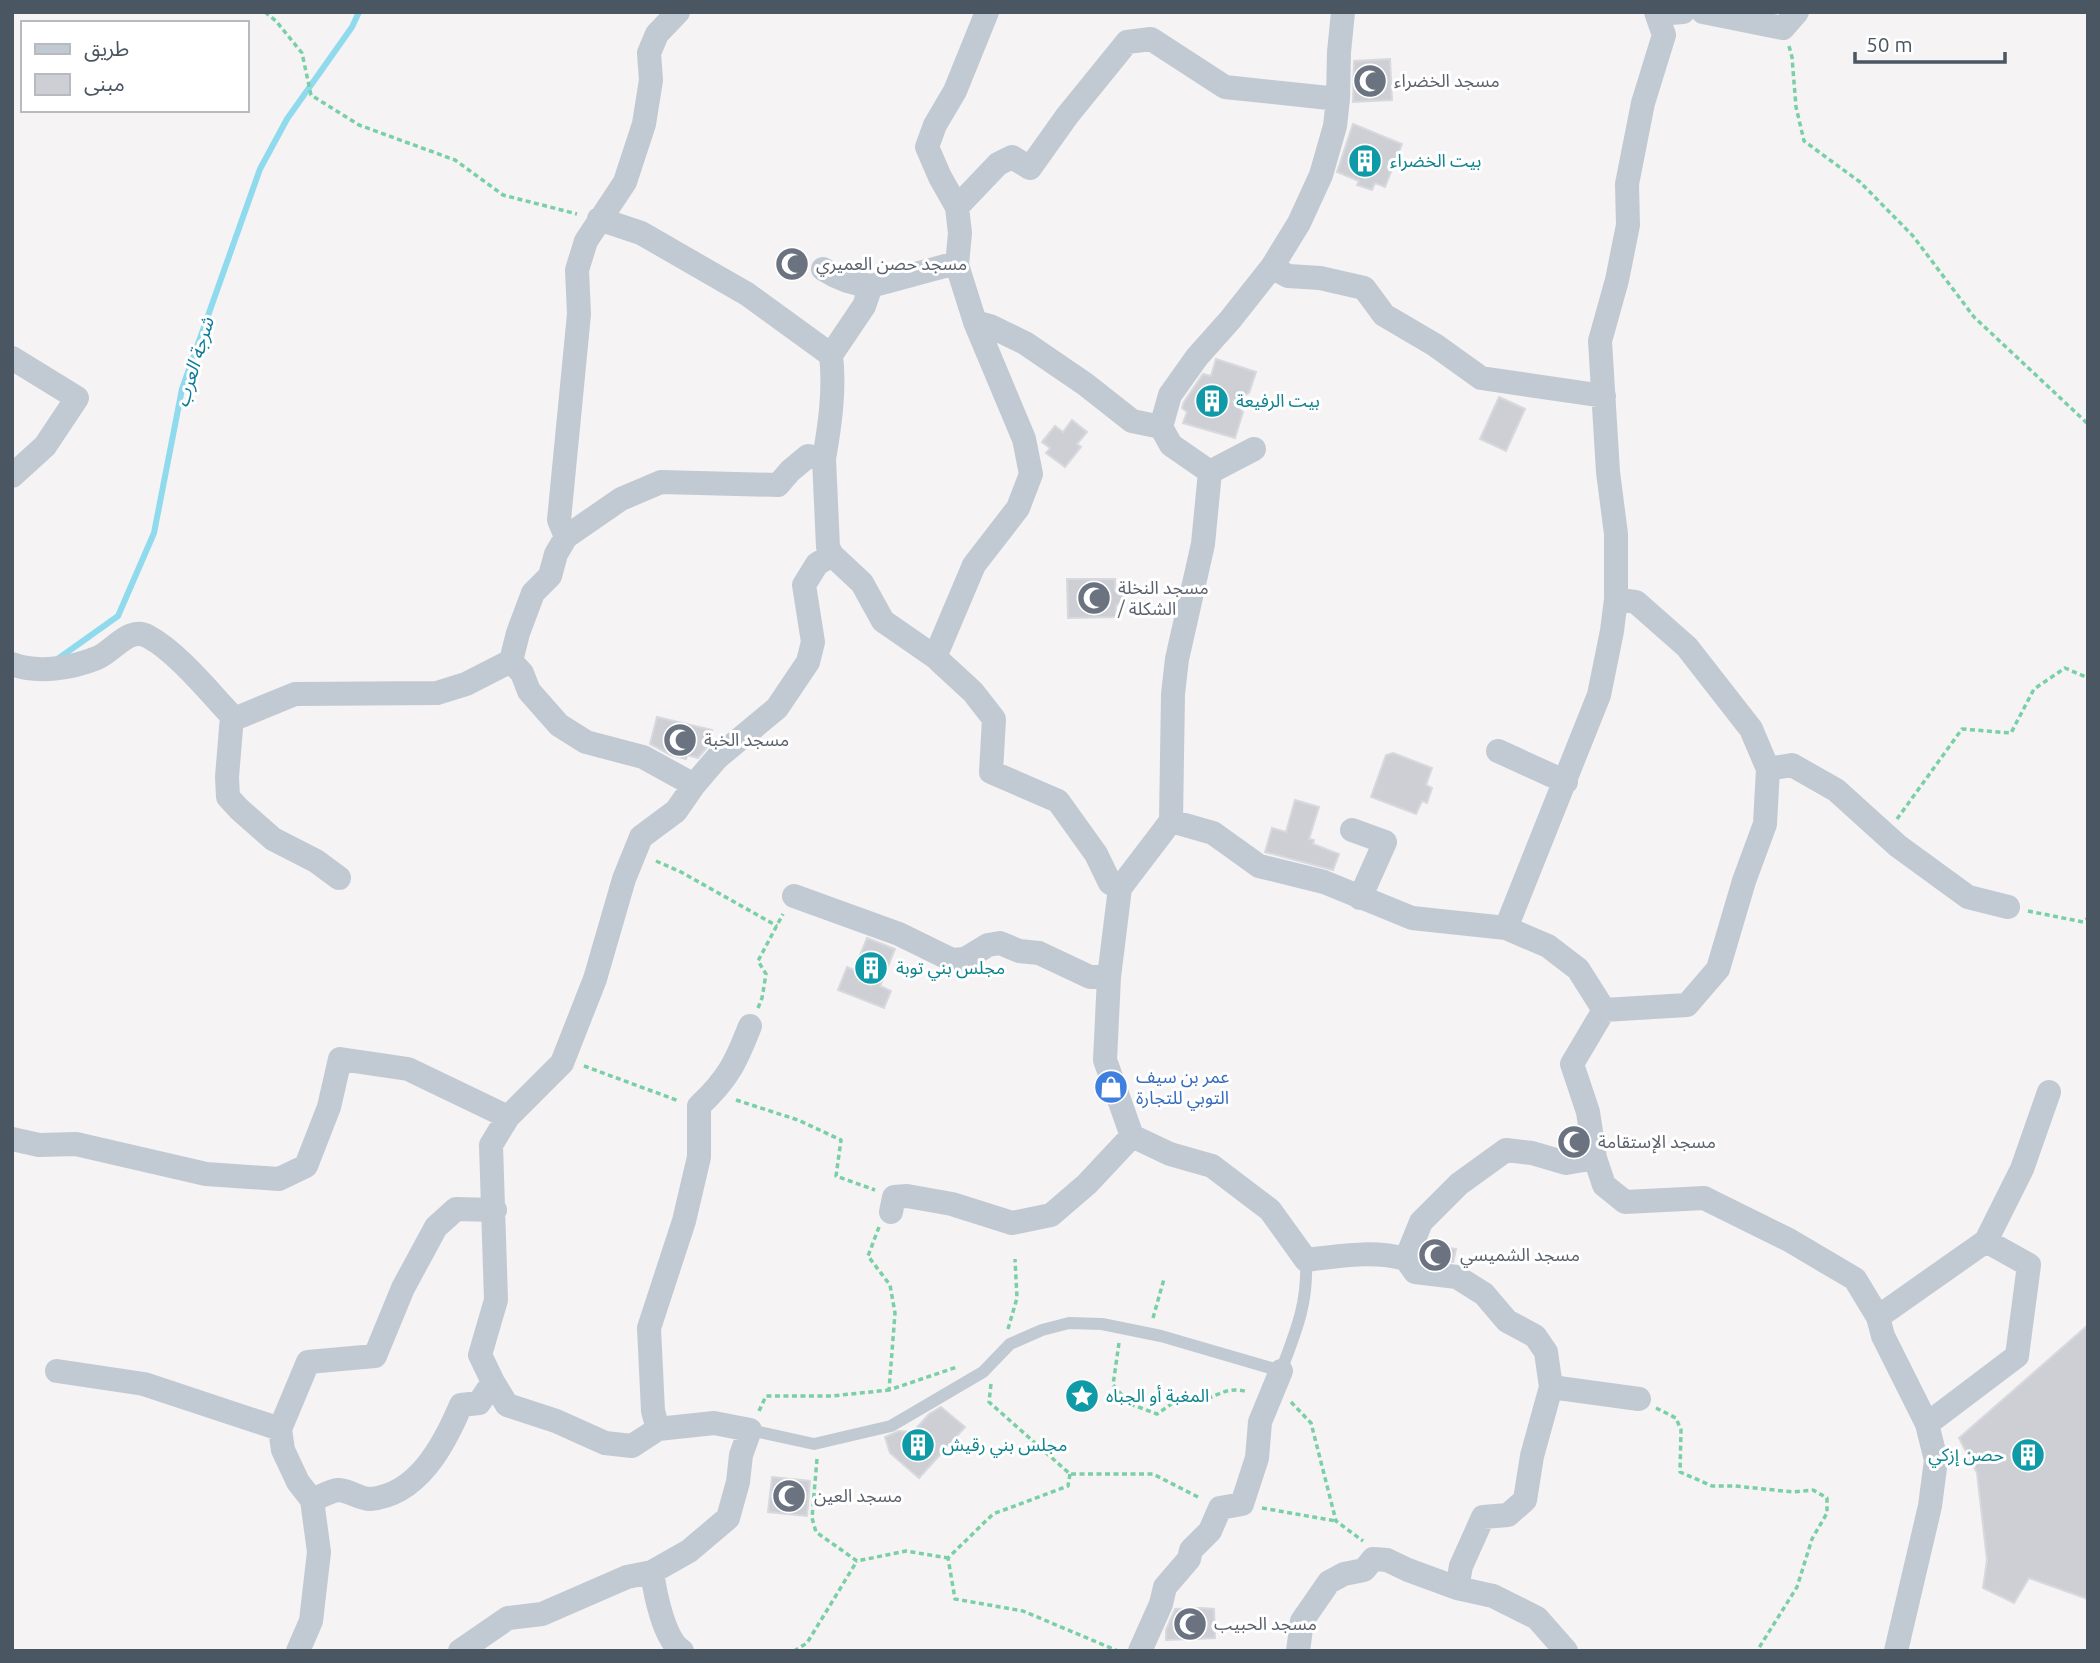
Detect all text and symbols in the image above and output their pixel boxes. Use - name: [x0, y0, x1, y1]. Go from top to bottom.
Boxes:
- legend: [21, 21, 248, 112]
- scale bar: [1855, 21, 2006, 65]
- text: 50 m: [1866, 32, 1913, 56]
- text: طريق: [84, 36, 129, 62]
- mosque icon: مسجد الخضراء: [1351, 62, 1389, 100]
- place label: مسجد الخضراء: [1394, 70, 1500, 92]
- text: مبنى: [84, 71, 125, 96]
- building icon: بيت الخضراء: [1346, 142, 1384, 180]
- place label: بيت الخضراء: [1390, 150, 1481, 172]
- mosque icon: مسجد حصن العميري: [773, 245, 811, 283]
- place label: مسجد حصن العميري: [816, 253, 967, 277]
- water label: شرجة العرب: [170, 314, 219, 410]
- building icon: بيت الرفيعة: [1193, 382, 1231, 420]
- place label: بيت الرفيعة: [1236, 390, 1320, 412]
- place label: مسجد النخلة / الشكلة: [1117, 577, 1209, 618]
- mosque icon: مسجد النخلة / الشكلة: [1075, 579, 1113, 617]
- mosque icon: مسجد الخبة: [661, 721, 699, 759]
- place label: مسجد الخبة: [704, 729, 789, 749]
- building icon: مجلس بني توبة: [852, 949, 890, 987]
- place label: مجلس بني توبة: [896, 957, 1005, 981]
- place label: عمر بن سيف التوبي للتجارة: [1136, 1066, 1229, 1111]
- shop icon: عمر بن سيف التوبي للتجارة: [1092, 1068, 1130, 1106]
- mosque icon: مسجد الإستقامة: [1555, 1123, 1593, 1161]
- place label: مسجد الإستقامة: [1598, 1131, 1716, 1154]
- mosque icon: مسجد الشميسي: [1416, 1236, 1454, 1274]
- place label: مسجد الشميسي: [1460, 1244, 1580, 1268]
- place icon: المغبة أو الجباه: [1063, 1377, 1101, 1415]
- place label: المغبة أو الجباه: [1106, 1385, 1209, 1406]
- building icon: مجلس بني رقيش: [899, 1426, 937, 1464]
- place label: مجلس بني رقيش: [942, 1434, 1067, 1458]
- building icon: حصن إزكي: [2009, 1436, 2047, 1474]
- place label: حصن إزكي: [1928, 1444, 2004, 1468]
- mosque icon: مسجد العين: [770, 1477, 808, 1515]
- place label: مسجد العين: [814, 1485, 902, 1507]
- mosque icon: مسجد الحبيب: [1171, 1605, 1209, 1643]
- place label: مسجد الحبيب: [1214, 1613, 1317, 1633]

